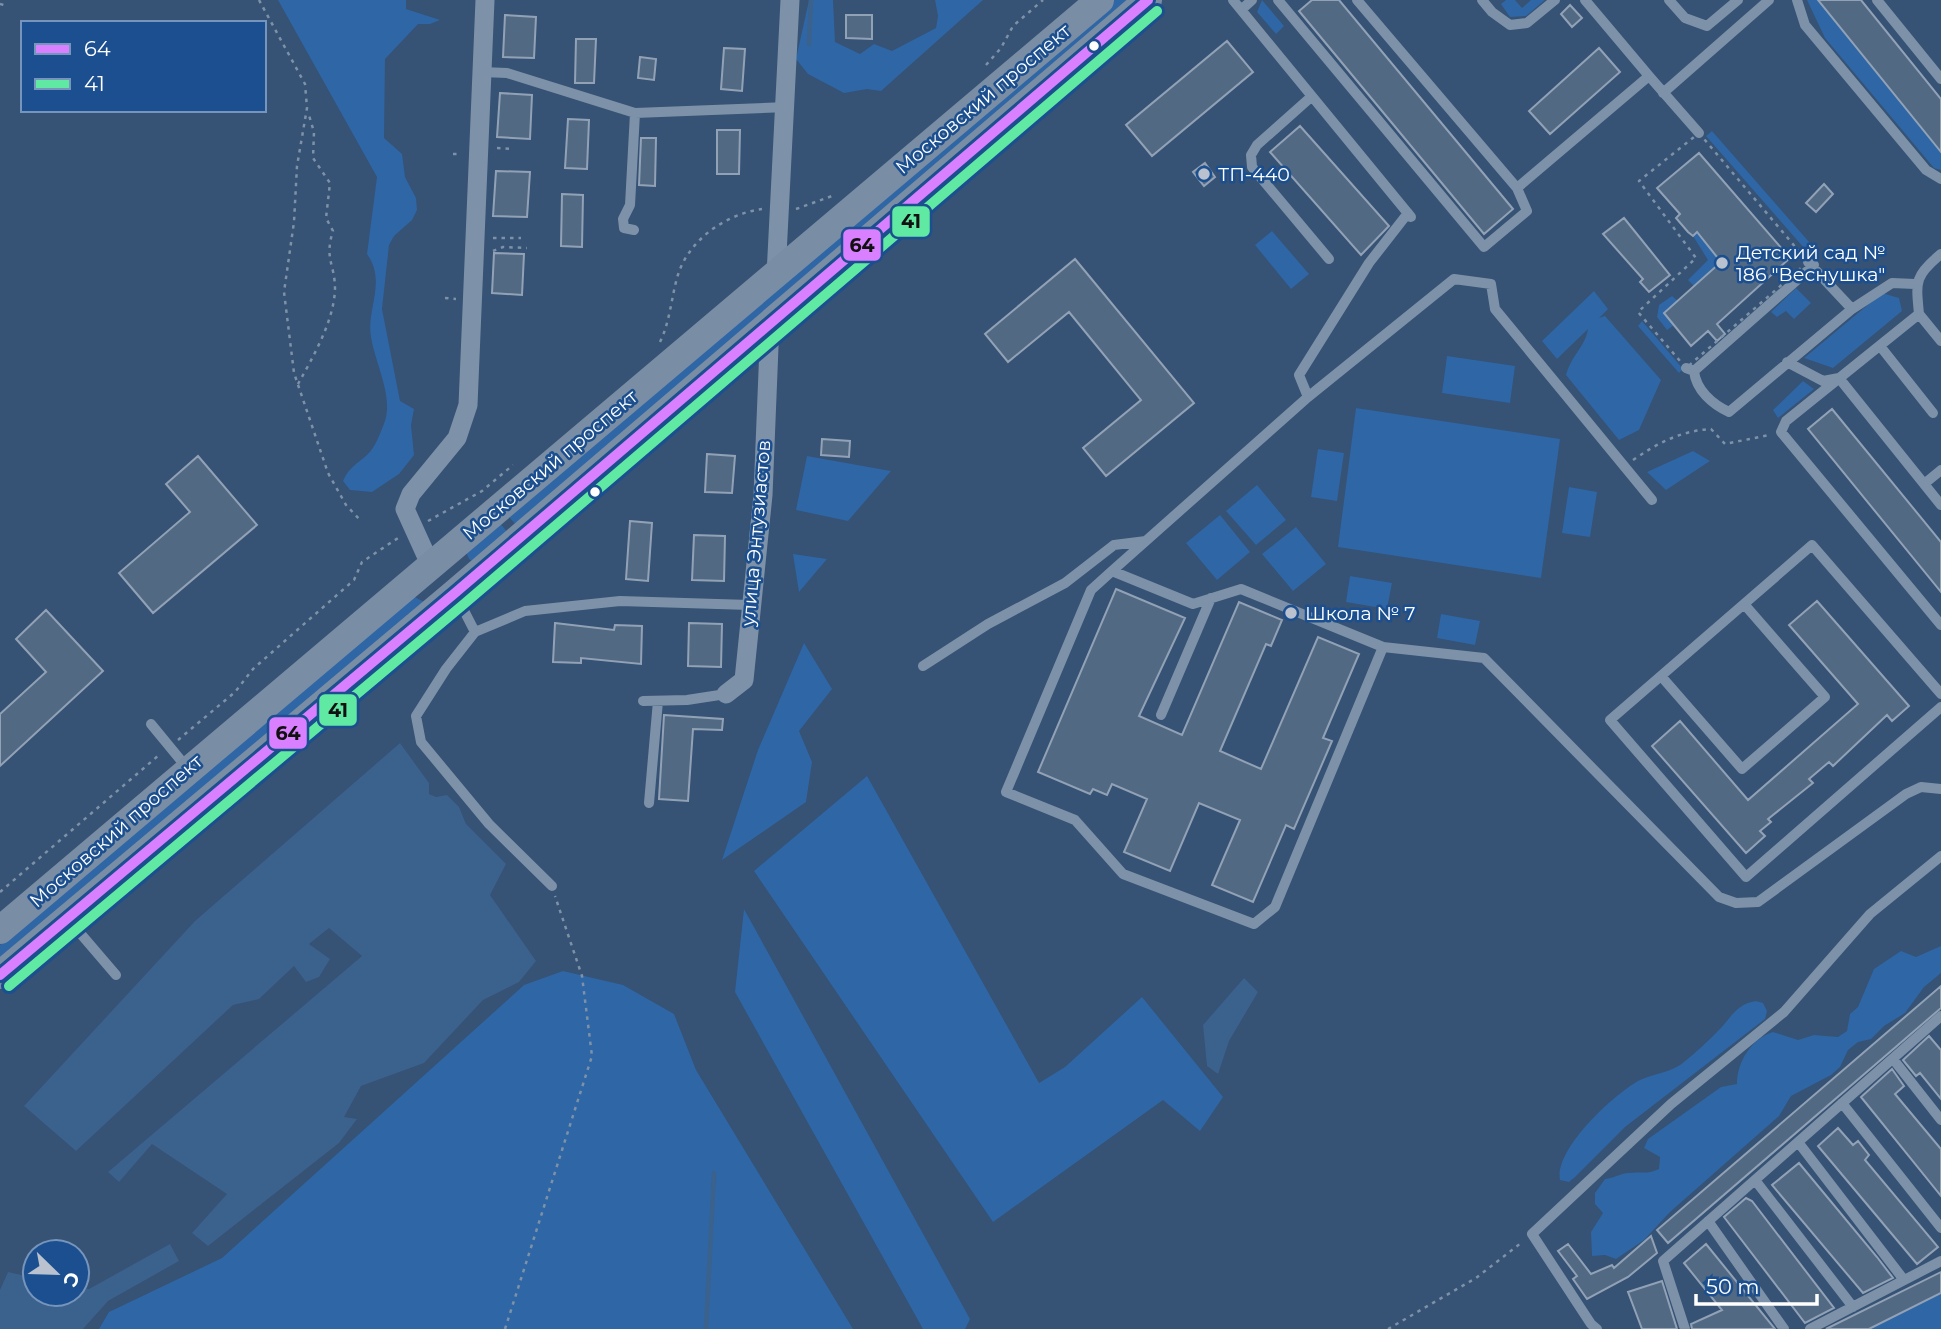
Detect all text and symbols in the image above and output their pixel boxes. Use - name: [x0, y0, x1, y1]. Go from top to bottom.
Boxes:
- street label: Московский проспект: [891, 19, 1075, 179]
- legend: [21, 21, 266, 112]
- text: 64: [84, 36, 111, 61]
- unlabelled marker: [1087, 39, 1101, 53]
- text: 41: [84, 71, 105, 96]
- place label: ТП-440: [1218, 163, 1290, 186]
- marker: ТП-440: [1196, 166, 1212, 182]
- line badge: 41: [891, 205, 931, 238]
- text: 41: [901, 210, 921, 233]
- line badge: 64: [842, 228, 882, 262]
- text: 64: [849, 234, 875, 257]
- place label: Детский сад № 186 "Веснушка": [1736, 241, 1885, 286]
- marker: Детский сад № 186 "Веснушка": [1714, 255, 1730, 271]
- street label: Московский проспект: [458, 385, 642, 545]
- street label: улица Энтузиастов: [736, 439, 776, 628]
- unlabelled marker: [588, 485, 602, 499]
- place label: Школа № 7: [1305, 602, 1416, 625]
- marker: Школа № 7: [1283, 605, 1299, 621]
- line badge: 41: [318, 693, 358, 727]
- text: 41: [328, 699, 348, 722]
- line badge: 64: [268, 716, 308, 750]
- text: 64: [275, 722, 301, 745]
- street label: Московский проспект: [25, 750, 207, 912]
- north arrow: [21, 1238, 91, 1308]
- scale bar: [1696, 1262, 1817, 1306]
- text: С: [58, 1269, 84, 1290]
- text: 50 m: [1706, 1274, 1760, 1299]

